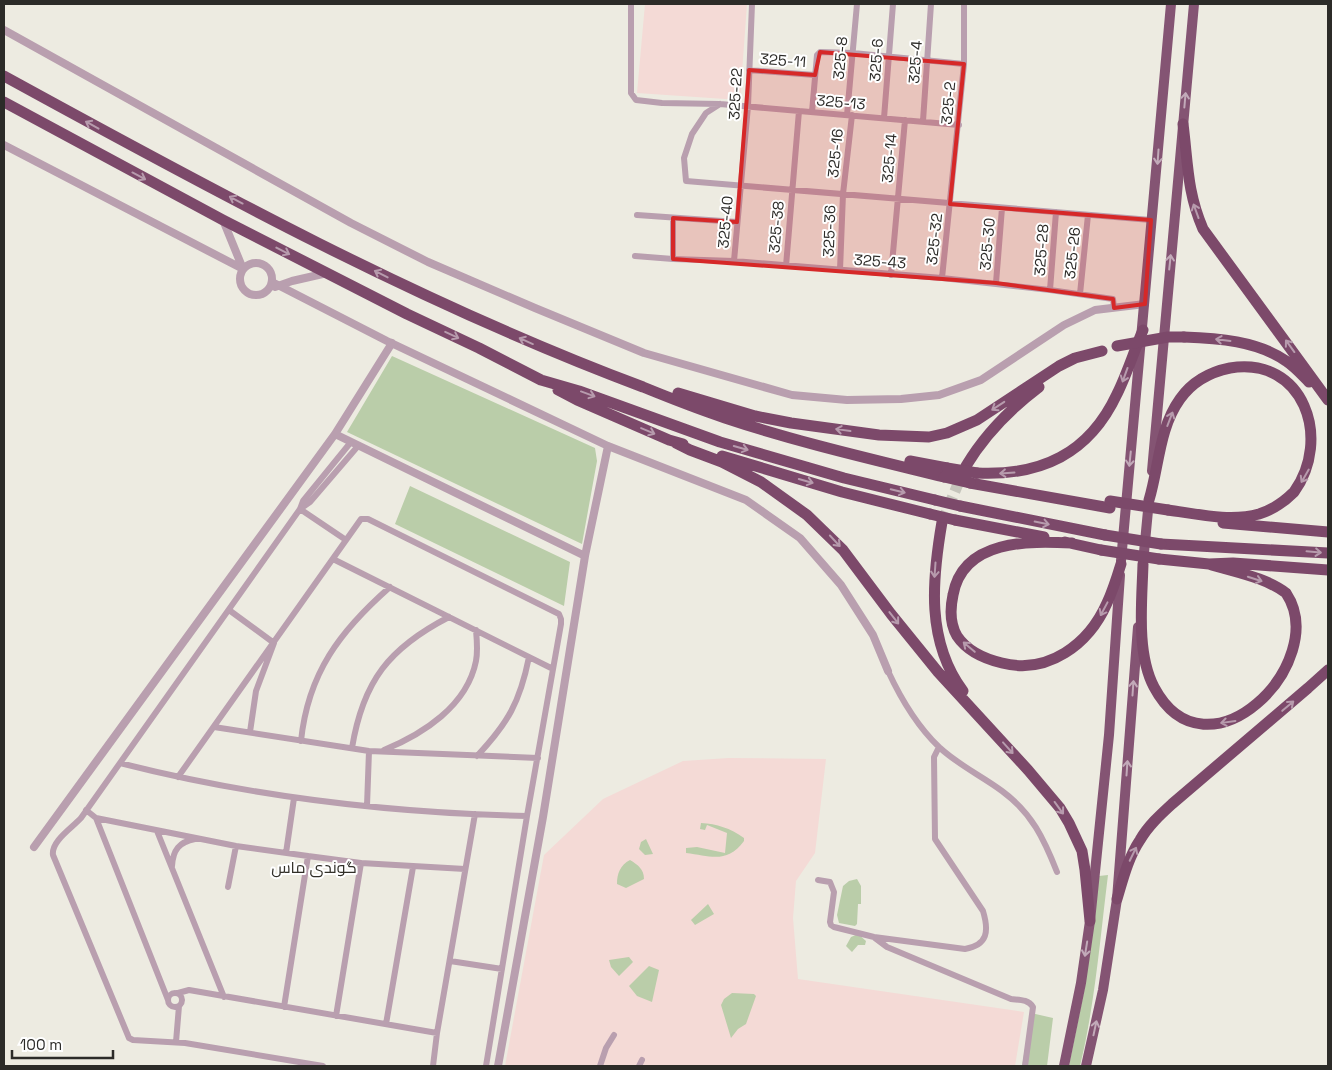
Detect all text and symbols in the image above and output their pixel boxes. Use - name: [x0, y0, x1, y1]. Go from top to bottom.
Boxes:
- street label: 325-8: [829, 36, 851, 80]
- street label: 325-6: [865, 38, 887, 82]
- street label: 325-4: [904, 40, 926, 84]
- street label: 325-11: [759, 49, 807, 71]
- street label: 325-22: [724, 68, 746, 120]
- street label: 325-2: [937, 81, 959, 125]
- street label: 325-13: [816, 90, 866, 114]
- one-way arrow: [1180, 92, 1190, 108]
- one-way arrow: [86, 119, 100, 129]
- street label: 325-16: [823, 127, 847, 179]
- street label: 325-14: [877, 132, 901, 184]
- one-way arrow: [1153, 149, 1163, 165]
- one-way arrow: [131, 171, 146, 181]
- one-way arrow: [229, 195, 244, 205]
- street label: 325-40: [713, 195, 737, 249]
- street label: 325-38: [764, 200, 788, 254]
- one-way arrow: [1191, 204, 1200, 219]
- street label: 325-36: [819, 205, 839, 257]
- street label: 325-32: [922, 212, 946, 266]
- street label: 325-30: [975, 217, 999, 271]
- street label: 325-28: [1030, 223, 1052, 277]
- street label: 325-26: [1060, 226, 1084, 280]
- one-way arrow: [275, 247, 290, 256]
- street label: 325-43: [853, 250, 907, 272]
- one-way arrow: [1165, 254, 1175, 270]
- one-way arrow: [374, 269, 389, 278]
- one-way arrow: [444, 330, 459, 340]
- one-way arrow: [519, 335, 534, 345]
- one-way arrow: [1215, 335, 1231, 345]
- one-way arrow: [1285, 339, 1295, 353]
- one-way arrow: [1120, 367, 1129, 383]
- one-way arrow: [580, 390, 595, 399]
- one-way arrow: [992, 402, 1006, 412]
- one-way arrow: [1166, 412, 1175, 427]
- one-way arrow: [836, 425, 852, 435]
- one-way arrow: [640, 427, 655, 437]
- one-way arrow: [733, 443, 749, 453]
- one-way arrow: [1125, 451, 1135, 467]
- one-way arrow: [999, 468, 1015, 478]
- one-way arrow: [1300, 468, 1309, 483]
- one-way arrow: [798, 477, 814, 487]
- one-way arrow: [889, 486, 905, 496]
- one-way arrow: [1034, 519, 1050, 528]
- one-way arrow: [829, 534, 841, 547]
- one-way arrow: [1306, 547, 1322, 556]
- one-way arrow: [931, 562, 940, 578]
- one-way arrow: [1247, 574, 1263, 584]
- one-way arrow: [1099, 601, 1108, 616]
- one-way arrow: [889, 611, 900, 624]
- one-way arrow: [963, 642, 976, 653]
- one-way arrow: [1128, 680, 1138, 696]
- one-way arrow: [1281, 701, 1294, 712]
- one-way arrow: [1220, 718, 1236, 728]
- one-way arrow: [1002, 742, 1014, 755]
- one-way arrow: [1122, 760, 1131, 776]
- one-way arrow: [1054, 801, 1064, 815]
- one-way arrow: [1128, 846, 1138, 861]
- district label: گوندی ماس: [271, 857, 357, 878]
- one-way arrow: [1080, 941, 1090, 957]
- one-way arrow: [1090, 1021, 1100, 1037]
- scale bar: [12, 1028, 114, 1060]
- text: 100 m: [20, 1035, 62, 1054]

